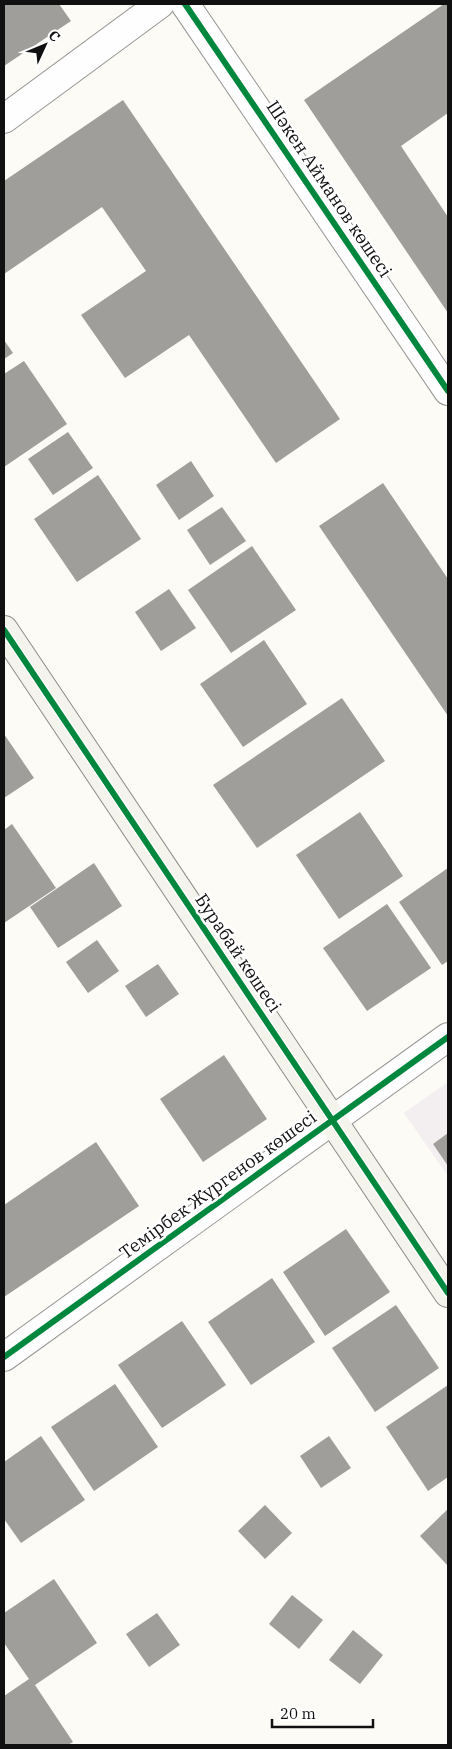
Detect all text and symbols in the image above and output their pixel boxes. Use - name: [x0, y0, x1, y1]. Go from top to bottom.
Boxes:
- north arrow: [20, 20, 70, 70]
- text: С: [45, 26, 64, 46]
- street label: Шәкен Айманов көшесі: [262, 96, 397, 282]
- street label: Бурабай көшесі: [190, 889, 287, 1017]
- street label: Темірбек Жүргенов көшесі: [115, 1105, 321, 1264]
- scale bar: [272, 1696, 373, 1728]
- text: 20 m: [280, 1704, 316, 1723]

